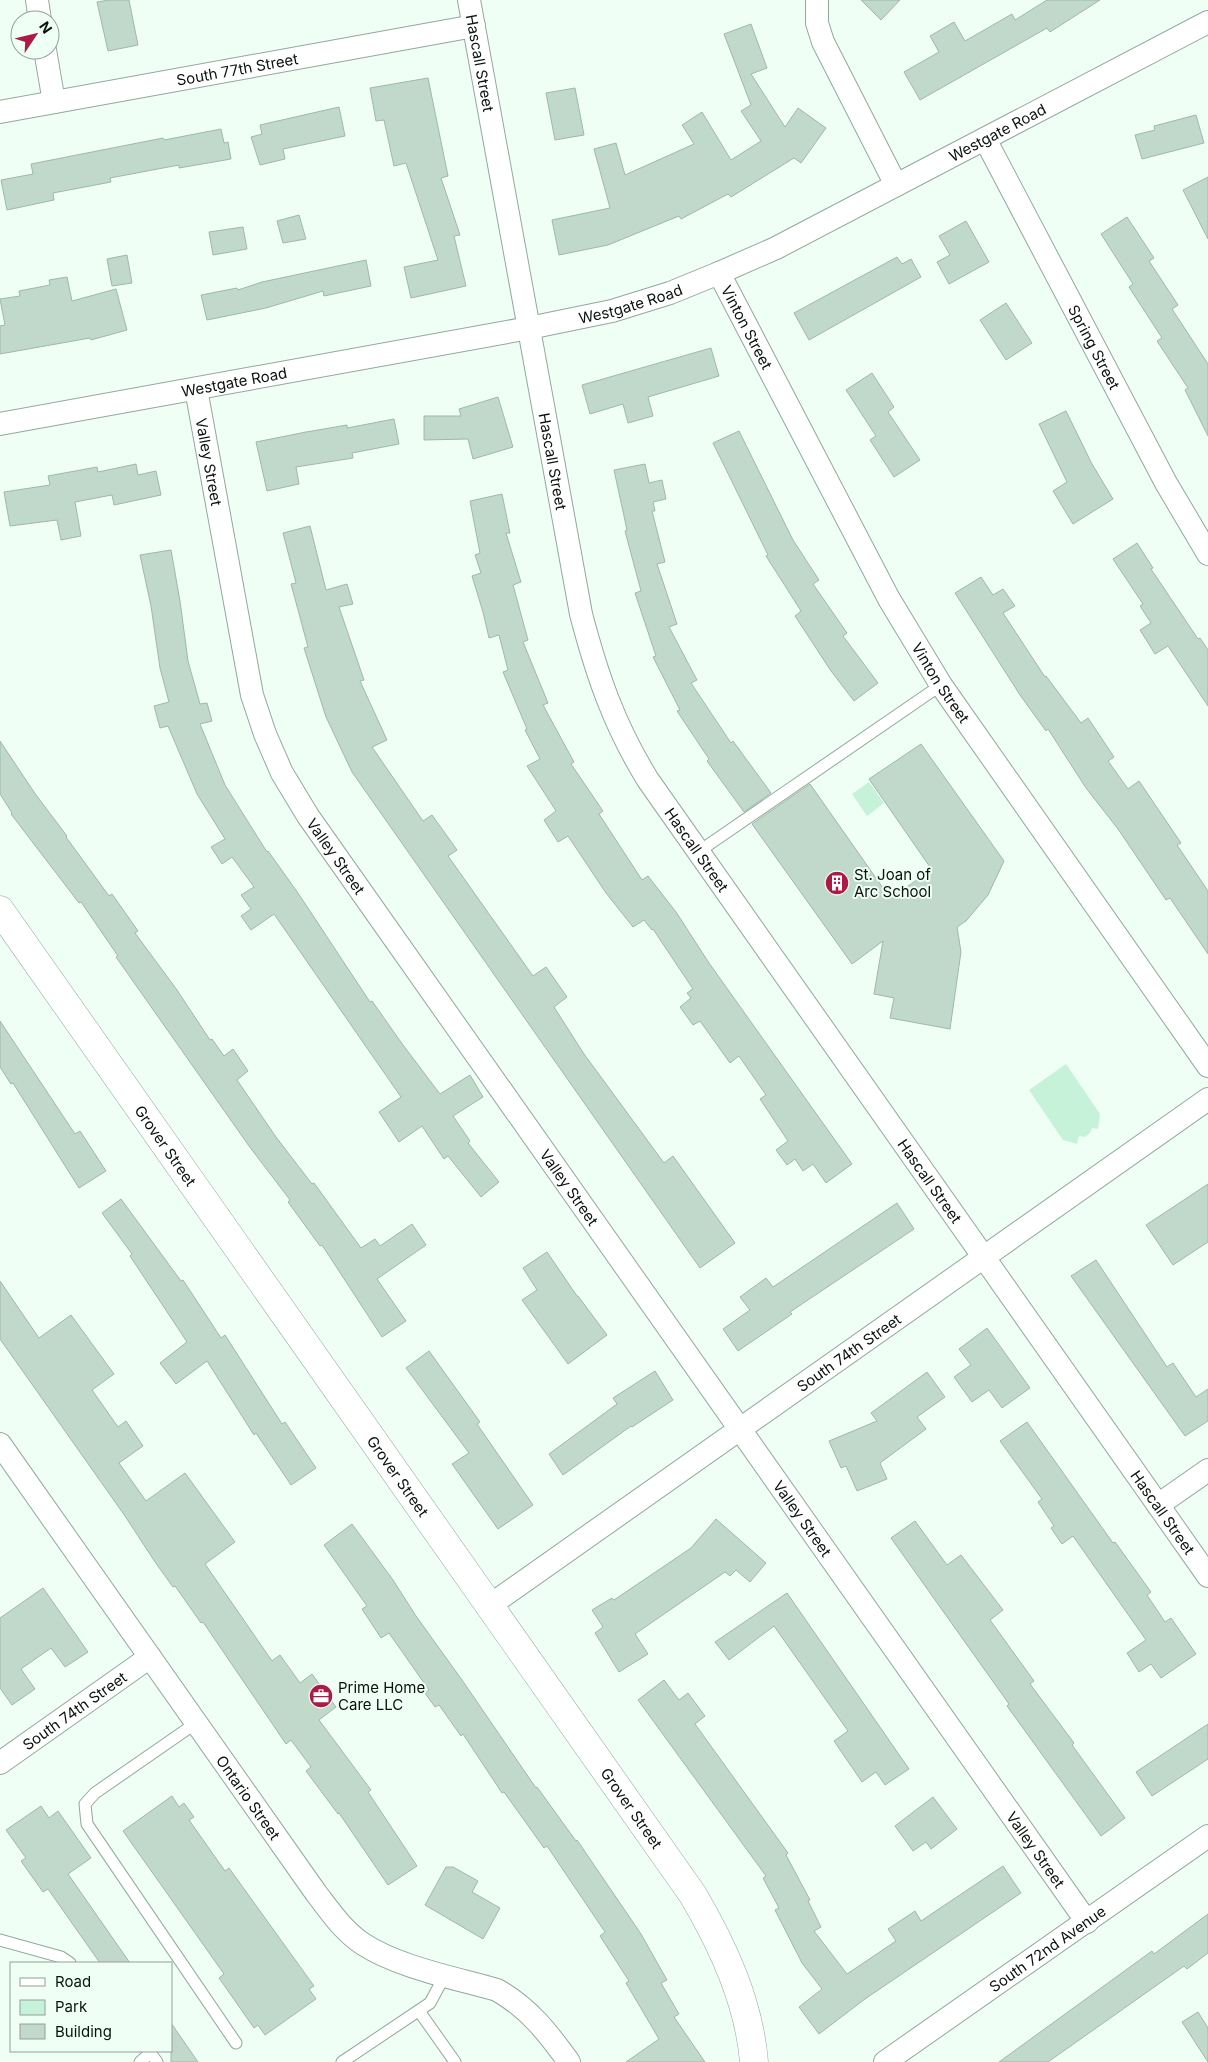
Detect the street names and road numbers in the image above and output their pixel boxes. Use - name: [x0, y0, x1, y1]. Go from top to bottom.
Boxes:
- street label: Hascall Street: [462, 13, 499, 113]
- street label: South 77th Street: [175, 49, 300, 89]
- street label: Westgate Road: [945, 99, 1049, 165]
- street label: Westgate Road: [577, 280, 685, 327]
- street label: Vinton Street: [717, 282, 777, 372]
- street label: Spring Street: [1064, 301, 1125, 393]
- street label: Westgate Road: [180, 363, 289, 400]
- street label: Hascall Street: [535, 411, 571, 512]
- street label: Valley Street: [192, 416, 227, 507]
- street label: Vinton Street: [908, 639, 974, 726]
- street label: Hascall Street: [661, 804, 733, 895]
- street label: Valley Street: [303, 814, 370, 898]
- street label: Grover Street: [131, 1101, 201, 1190]
- street label: Hascall Street: [894, 1135, 966, 1227]
- street label: Valley Street: [536, 1145, 603, 1229]
- street label: South 74th Street: [793, 1309, 904, 1396]
- street label: Grover Street: [363, 1432, 433, 1520]
- street label: Hascall Street: [1127, 1466, 1199, 1558]
- street label: Valley Street: [769, 1477, 836, 1560]
- street label: South 74th Street: [19, 1667, 130, 1754]
- street label: Ontario Street: [212, 1751, 285, 1843]
- street label: Grover Street: [597, 1764, 667, 1852]
- street label: Valley Street: [1003, 1808, 1069, 1891]
- street label: South 72nd Avenue: [985, 1901, 1109, 1996]

